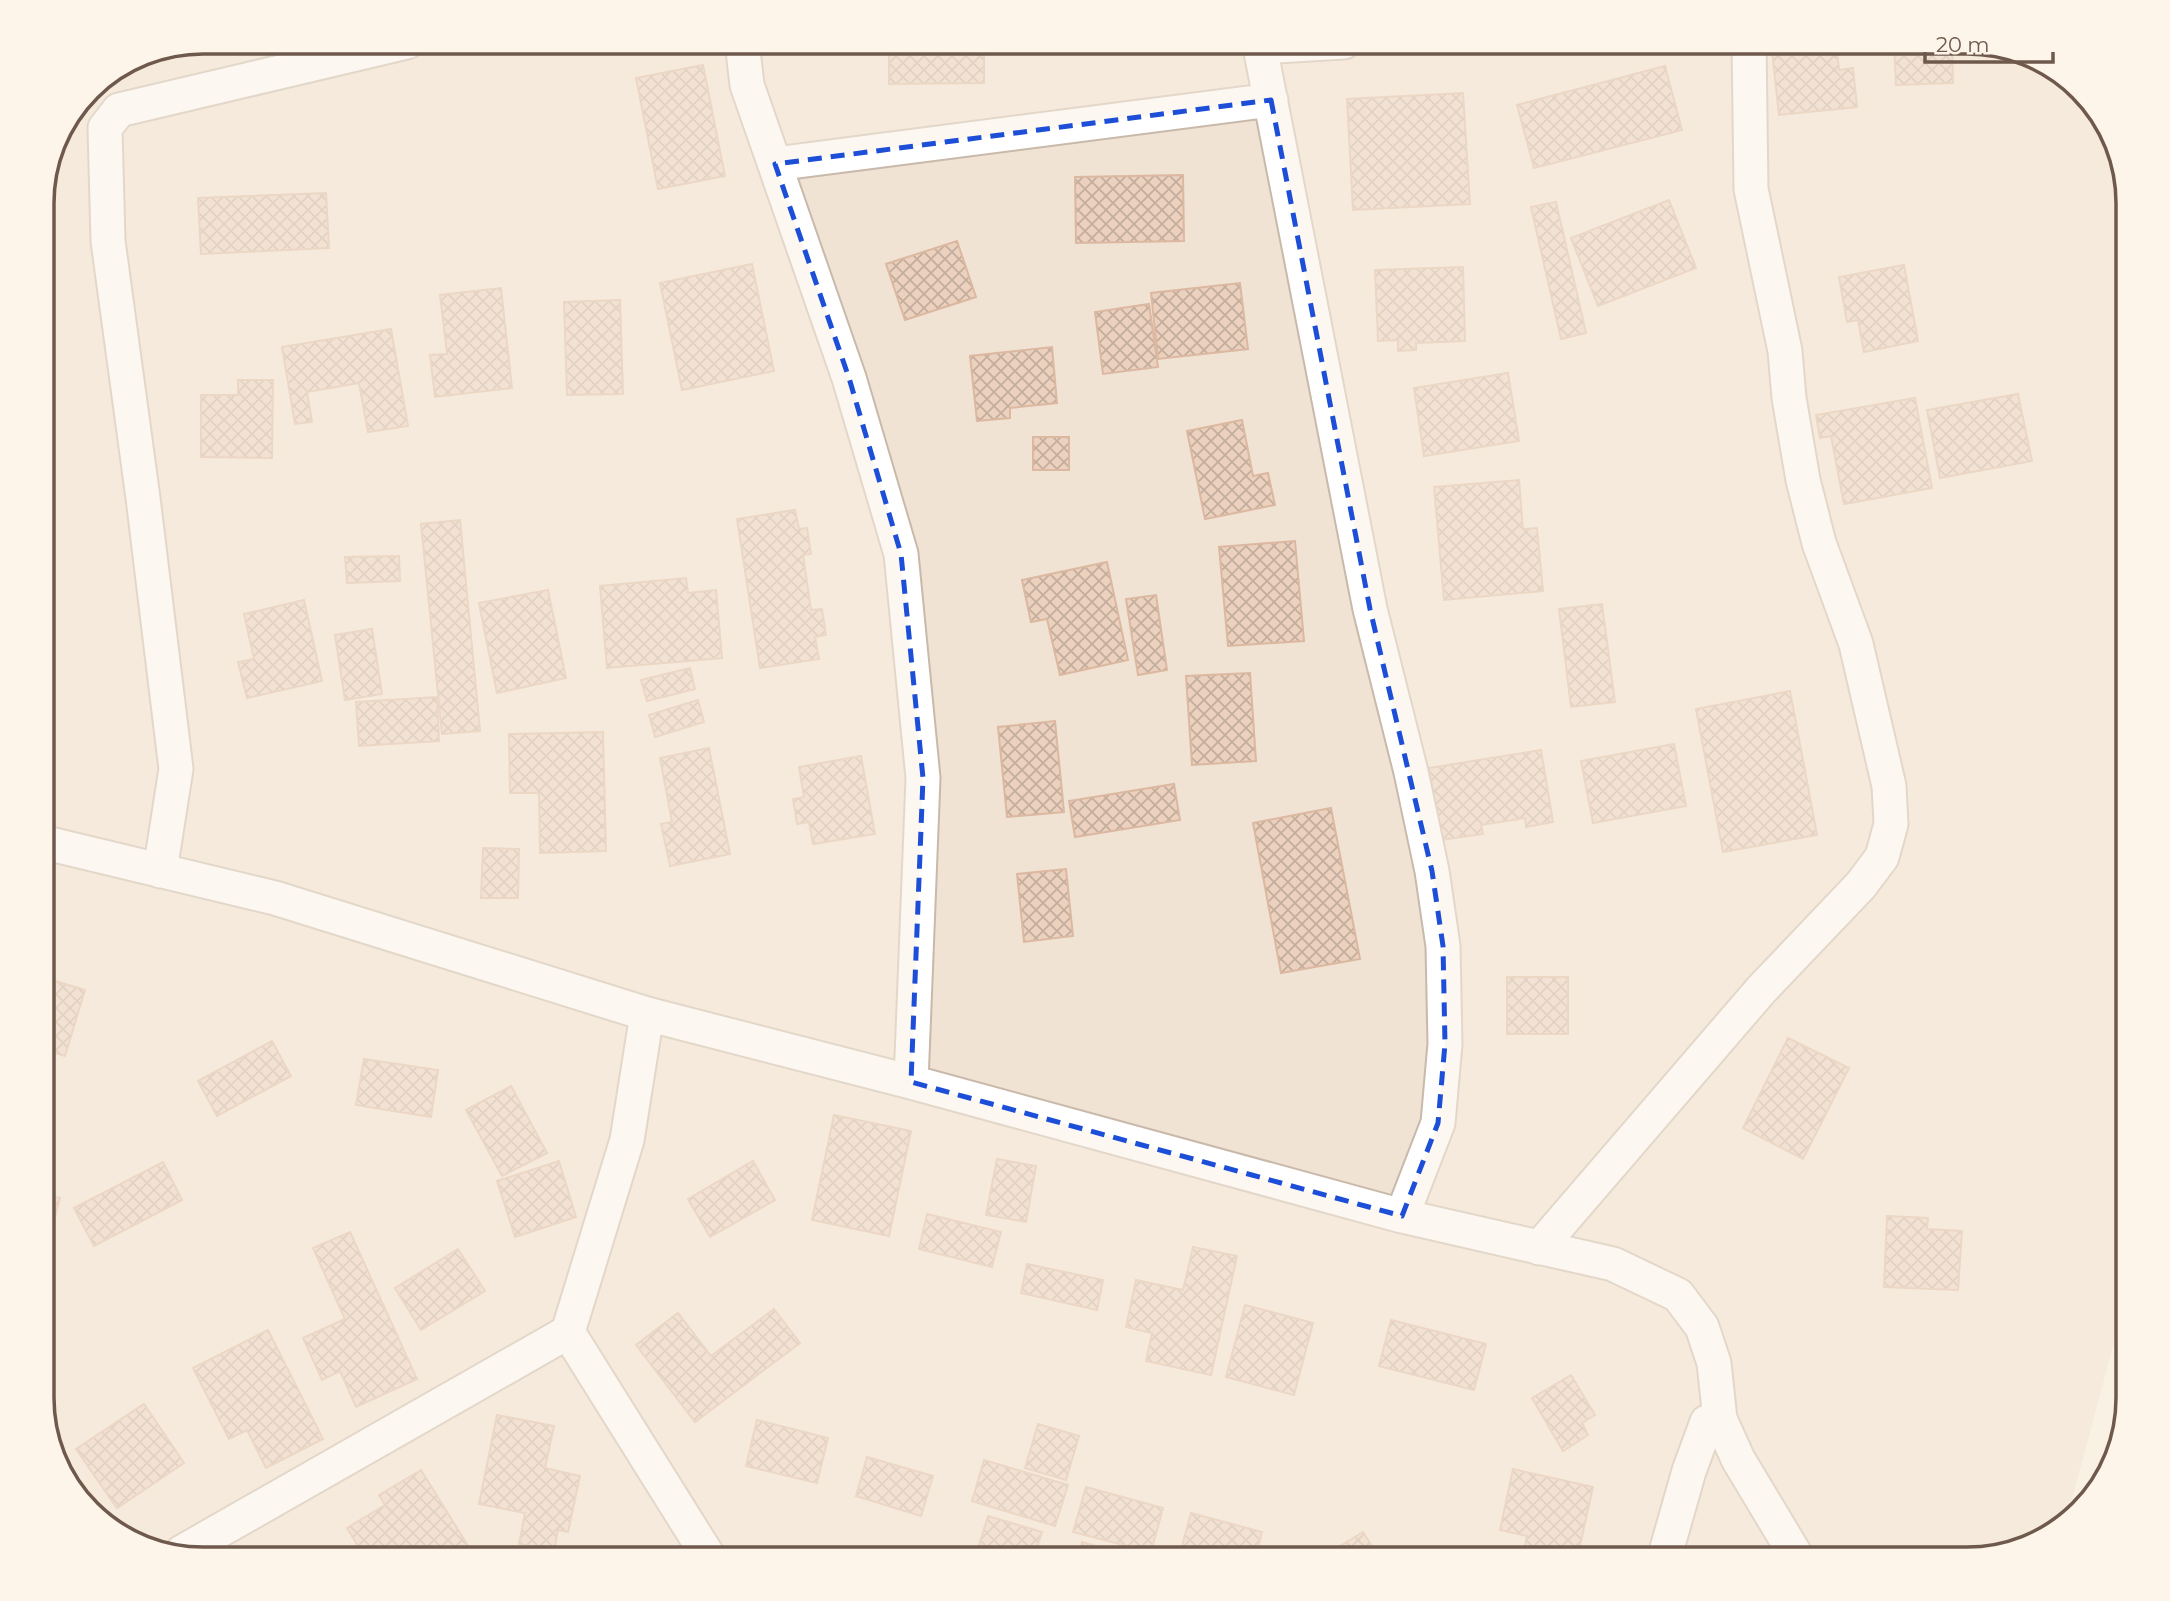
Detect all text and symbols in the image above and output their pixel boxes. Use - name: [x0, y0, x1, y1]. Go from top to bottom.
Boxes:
- scale bar: [1925, 21, 2053, 65]
- text: 20 m: [1936, 32, 1990, 57]

